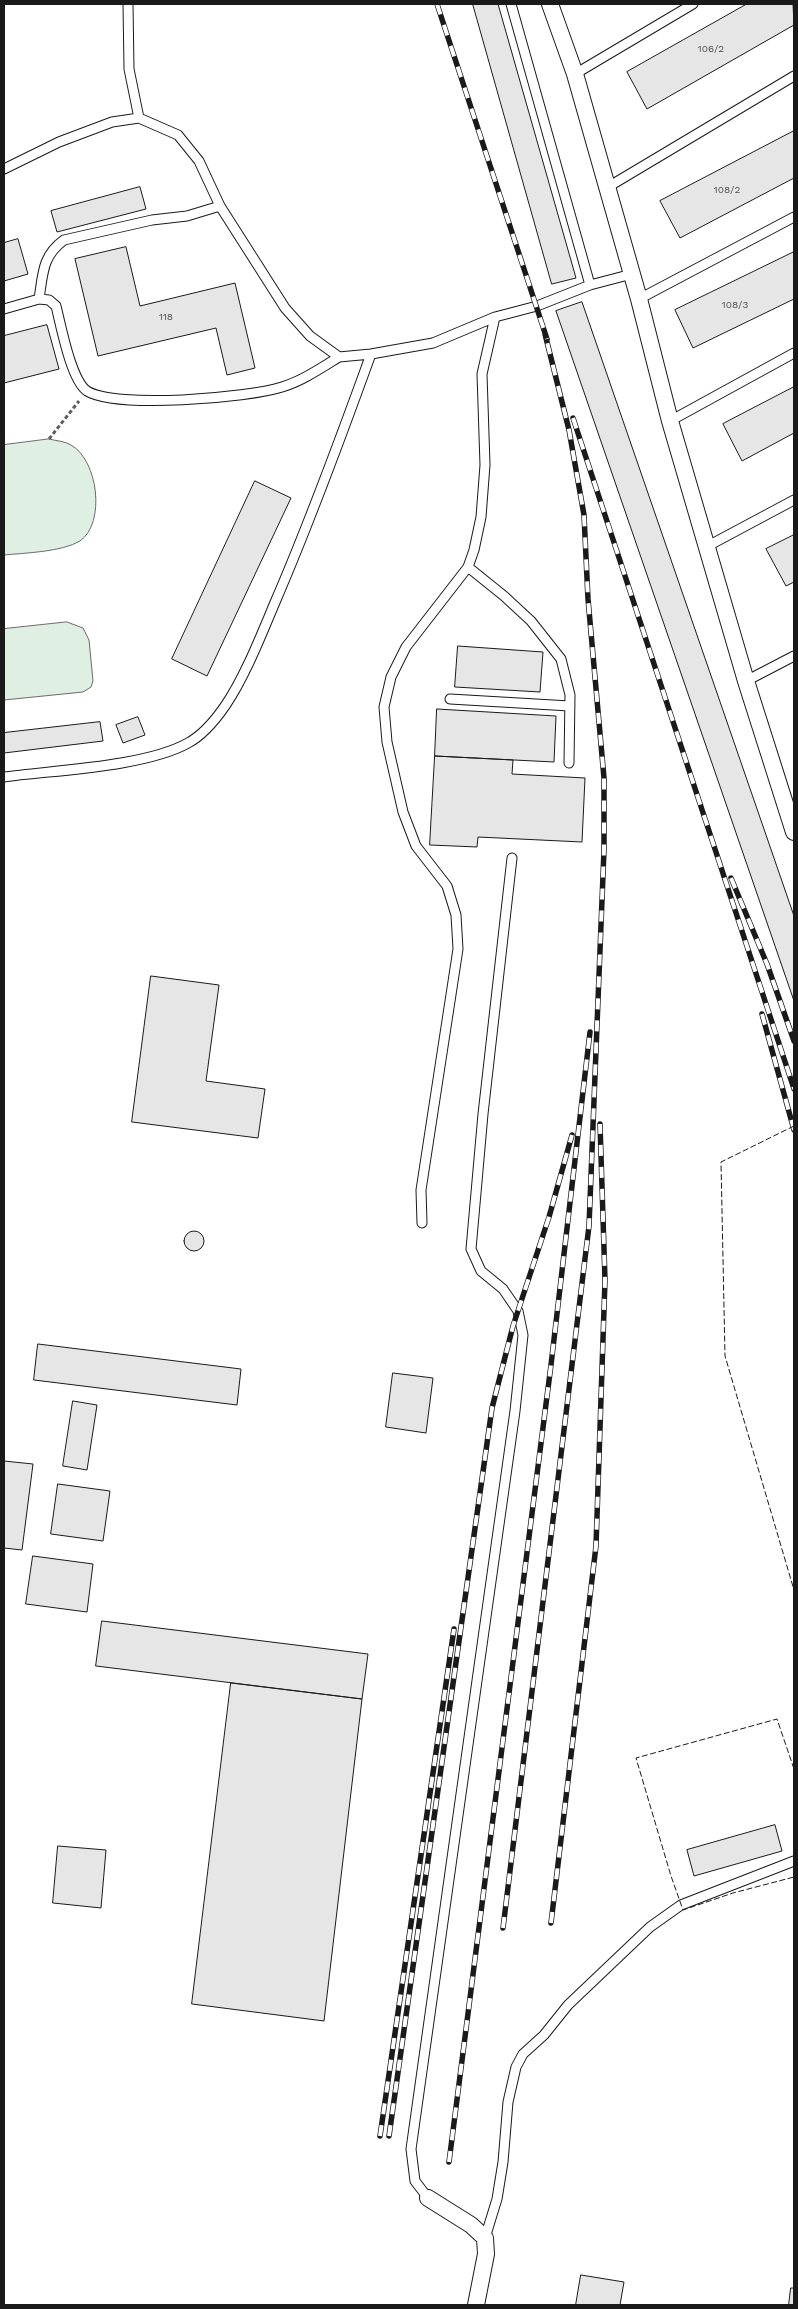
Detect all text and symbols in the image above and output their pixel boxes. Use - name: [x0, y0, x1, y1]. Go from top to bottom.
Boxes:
- house number: 106/2: [698, 43, 724, 55]
- house number: 108/2: [714, 184, 740, 196]
- house number: 108/3: [722, 299, 748, 311]
- house number: 118: [159, 311, 173, 323]

